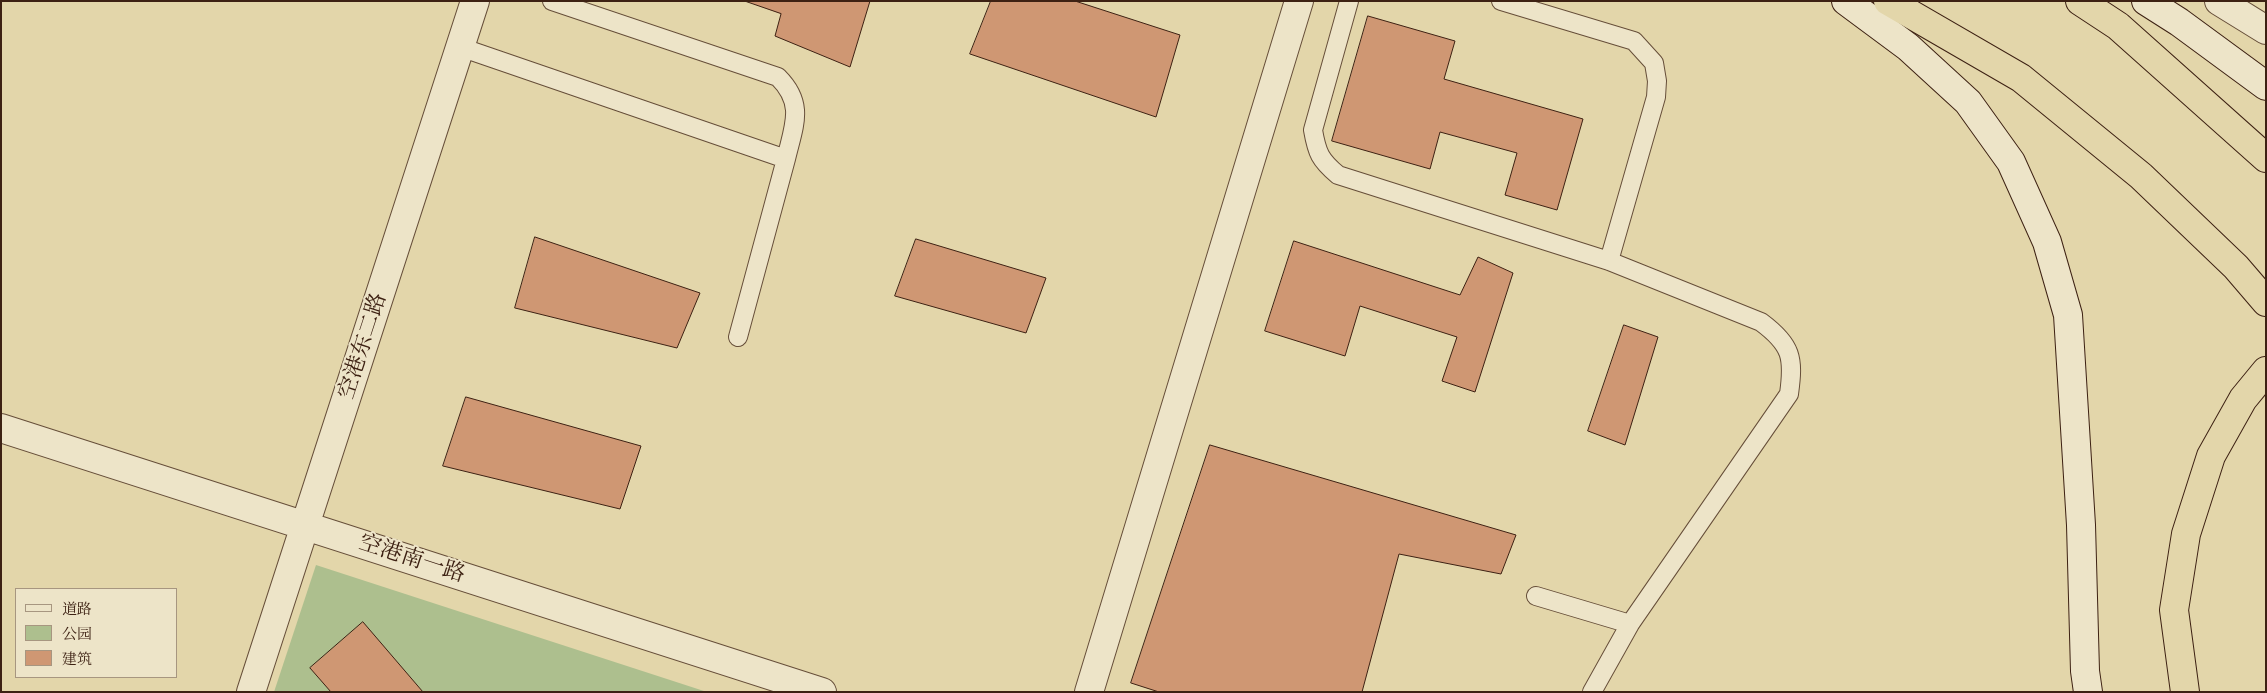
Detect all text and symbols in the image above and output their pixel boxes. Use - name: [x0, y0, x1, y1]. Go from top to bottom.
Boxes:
- street label: 空港东二路: [333, 290, 393, 402]
- street label: 空港南一路: [356, 529, 468, 589]
- legend: [15, 588, 178, 678]
- text: 道路: [62, 599, 92, 618]
- text: 公园: [62, 624, 92, 643]
- text: 建筑: [62, 649, 92, 668]

